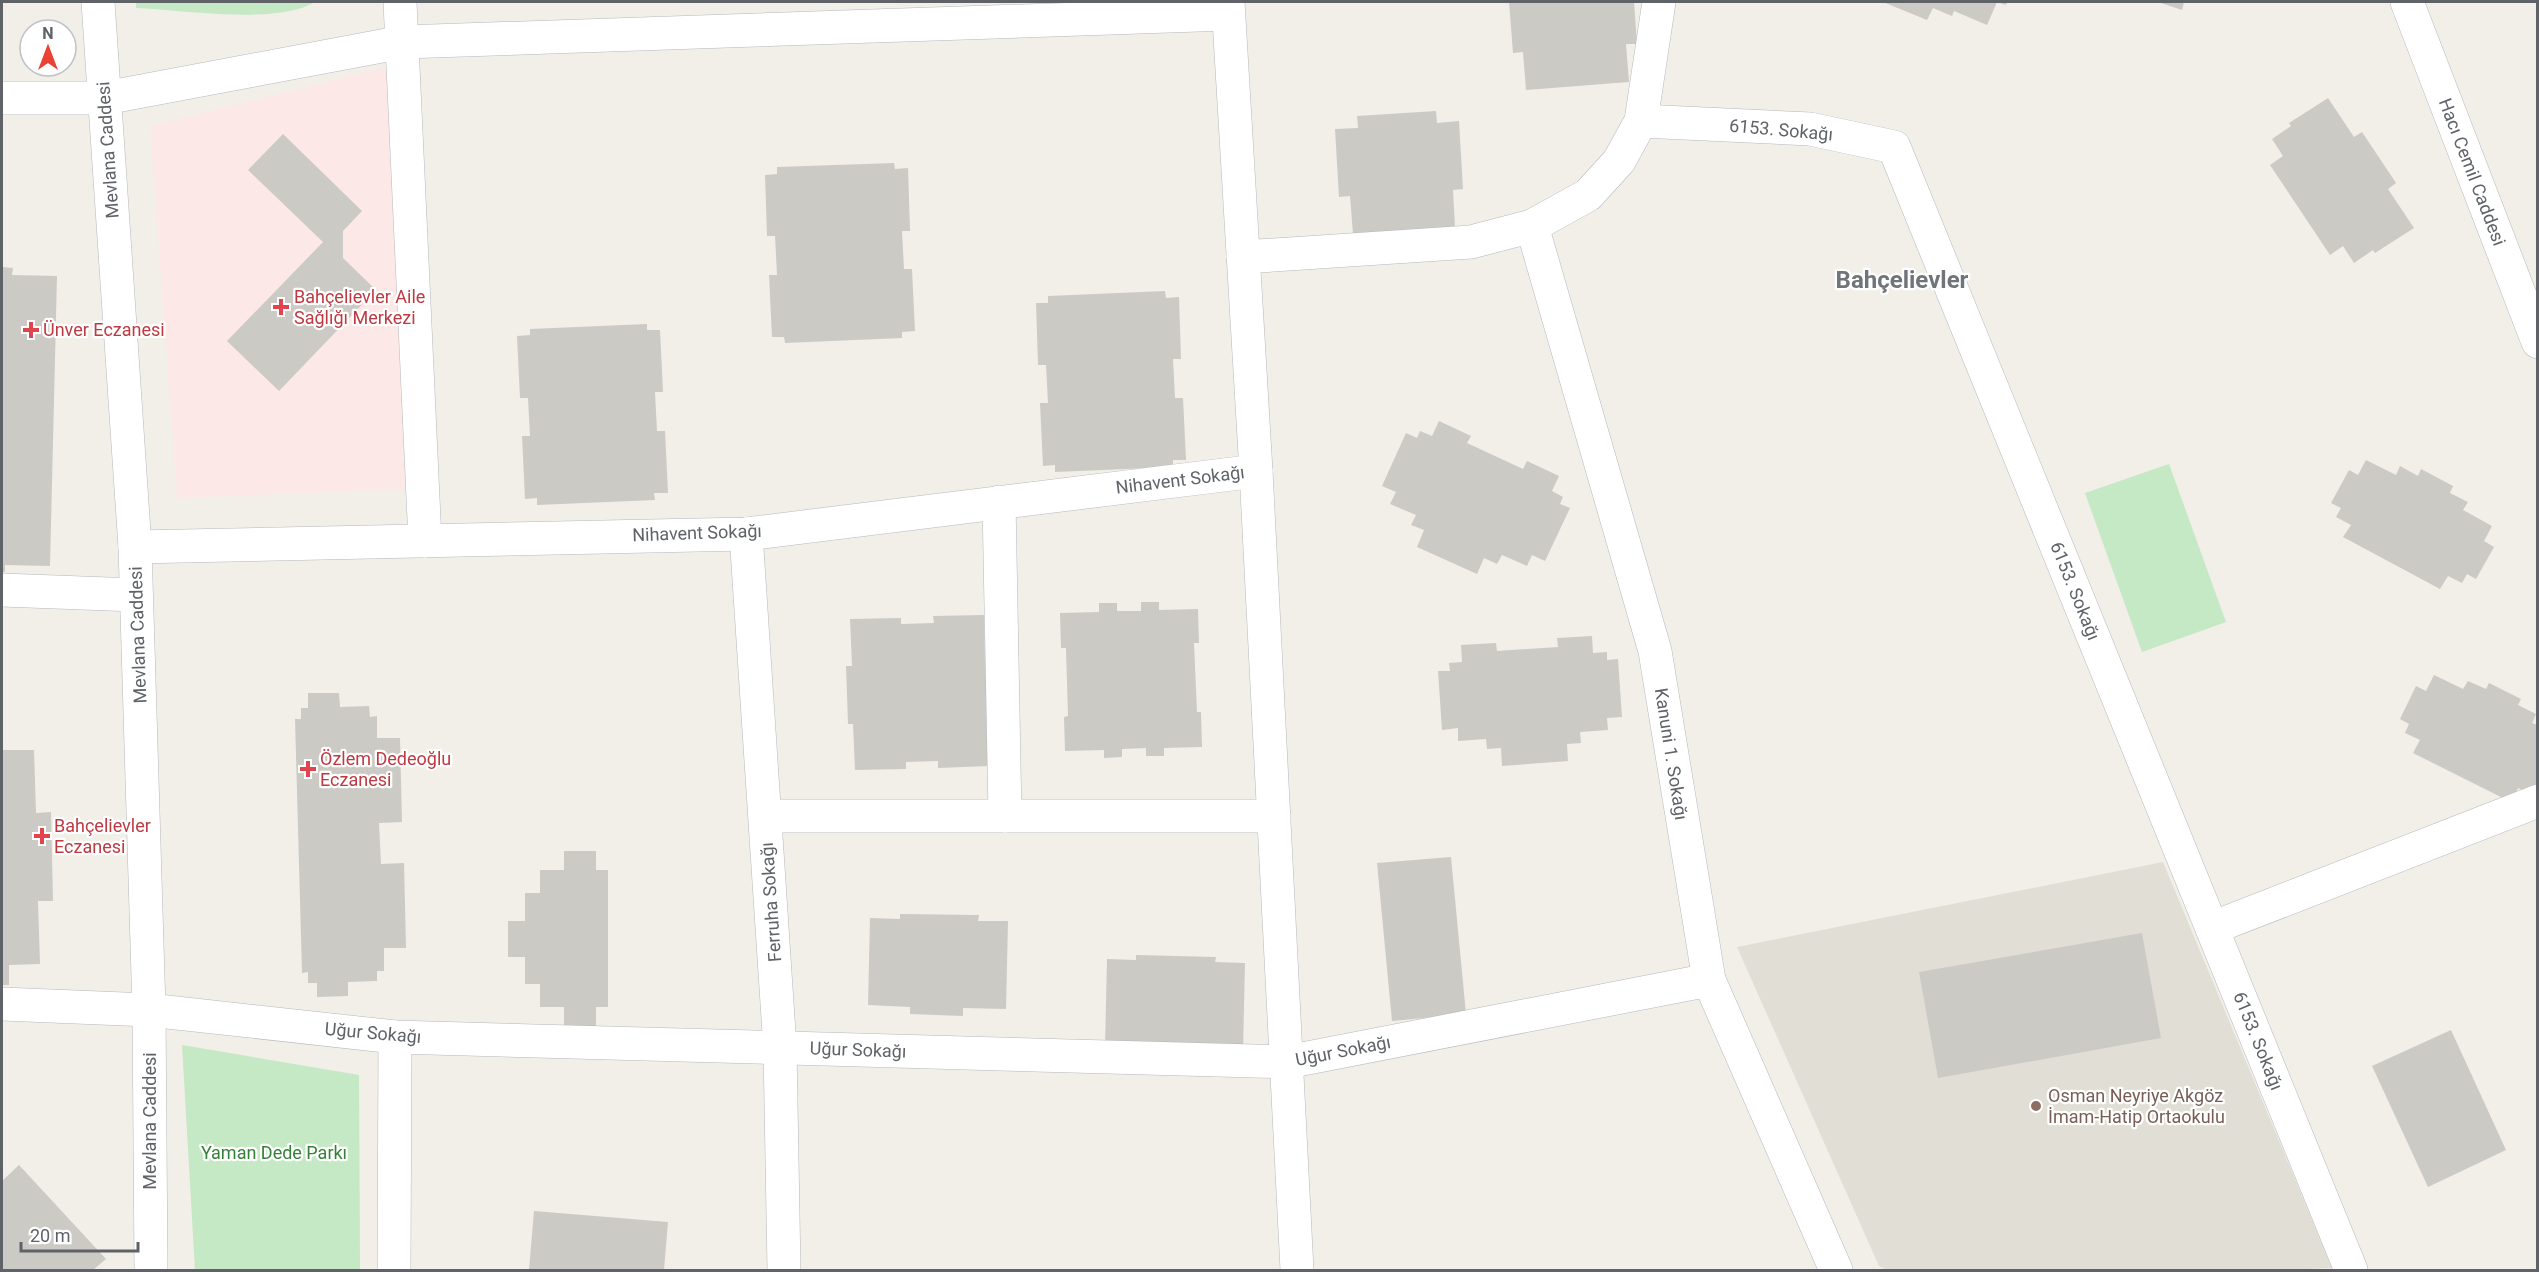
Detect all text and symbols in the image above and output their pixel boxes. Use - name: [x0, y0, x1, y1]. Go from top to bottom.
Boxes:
- north arrow: [18, 18, 78, 78]
- text: N: [42, 24, 54, 43]
- street label: Mevlana Caddesi: [92, 81, 123, 219]
- street label: Hacı Cemil Caddesi: [2435, 95, 2510, 249]
- street label: 6153. Sokağı: [1728, 115, 1834, 144]
- district label: Bahçelievler: [1836, 266, 1969, 294]
- place label: Bahçelievler Aile Sağlığı Merkezi: [294, 286, 425, 328]
- marker: Bahçelievler Aile Sağlığı Merkezi: [272, 298, 290, 316]
- place label: Ünver Eczanesi: [43, 319, 165, 340]
- marker: Ünver Eczanesi: [24, 323, 38, 337]
- street label: Nihavent Sokağı: [1114, 461, 1246, 498]
- street label: Nihavent Sokağı: [632, 520, 762, 545]
- street label: 6153. Sokağı: [2046, 539, 2105, 643]
- street label: Mevlana Caddesi: [125, 566, 150, 704]
- street label: Kanuni 1. Sokağı: [1651, 686, 1692, 821]
- place label: Özlem Dedeoğlu Eczanesi: [320, 748, 451, 790]
- marker: Özlem Dedeoğlu Eczanesi: [301, 762, 315, 776]
- place label: Bahçelievler Eczanesi: [54, 815, 151, 857]
- marker: Bahçelievler Eczanesi: [35, 829, 49, 843]
- street label: Ferruha Sokağı: [756, 841, 785, 963]
- street label: 6153. Sokağı: [2229, 989, 2288, 1093]
- street label: Uğur Sokağı: [324, 1018, 422, 1047]
- street label: Uğur Sokağı: [1293, 1031, 1392, 1070]
- street label: Uğur Sokağı: [809, 1037, 907, 1062]
- street label: Mevlana Caddesi: [139, 1052, 160, 1190]
- place label: Osman Neyriye Akgöz İmam-Hatip Ortaokulu: [2048, 1085, 2225, 1127]
- marker: Osman Neyriye Akgöz İmam-Hatip Ortaokulu: [2029, 1099, 2043, 1113]
- park label: Yaman Dede Parkı: [201, 1142, 347, 1163]
- scale bar: [21, 1215, 138, 1253]
- text: 20 m: [30, 1225, 70, 1246]

